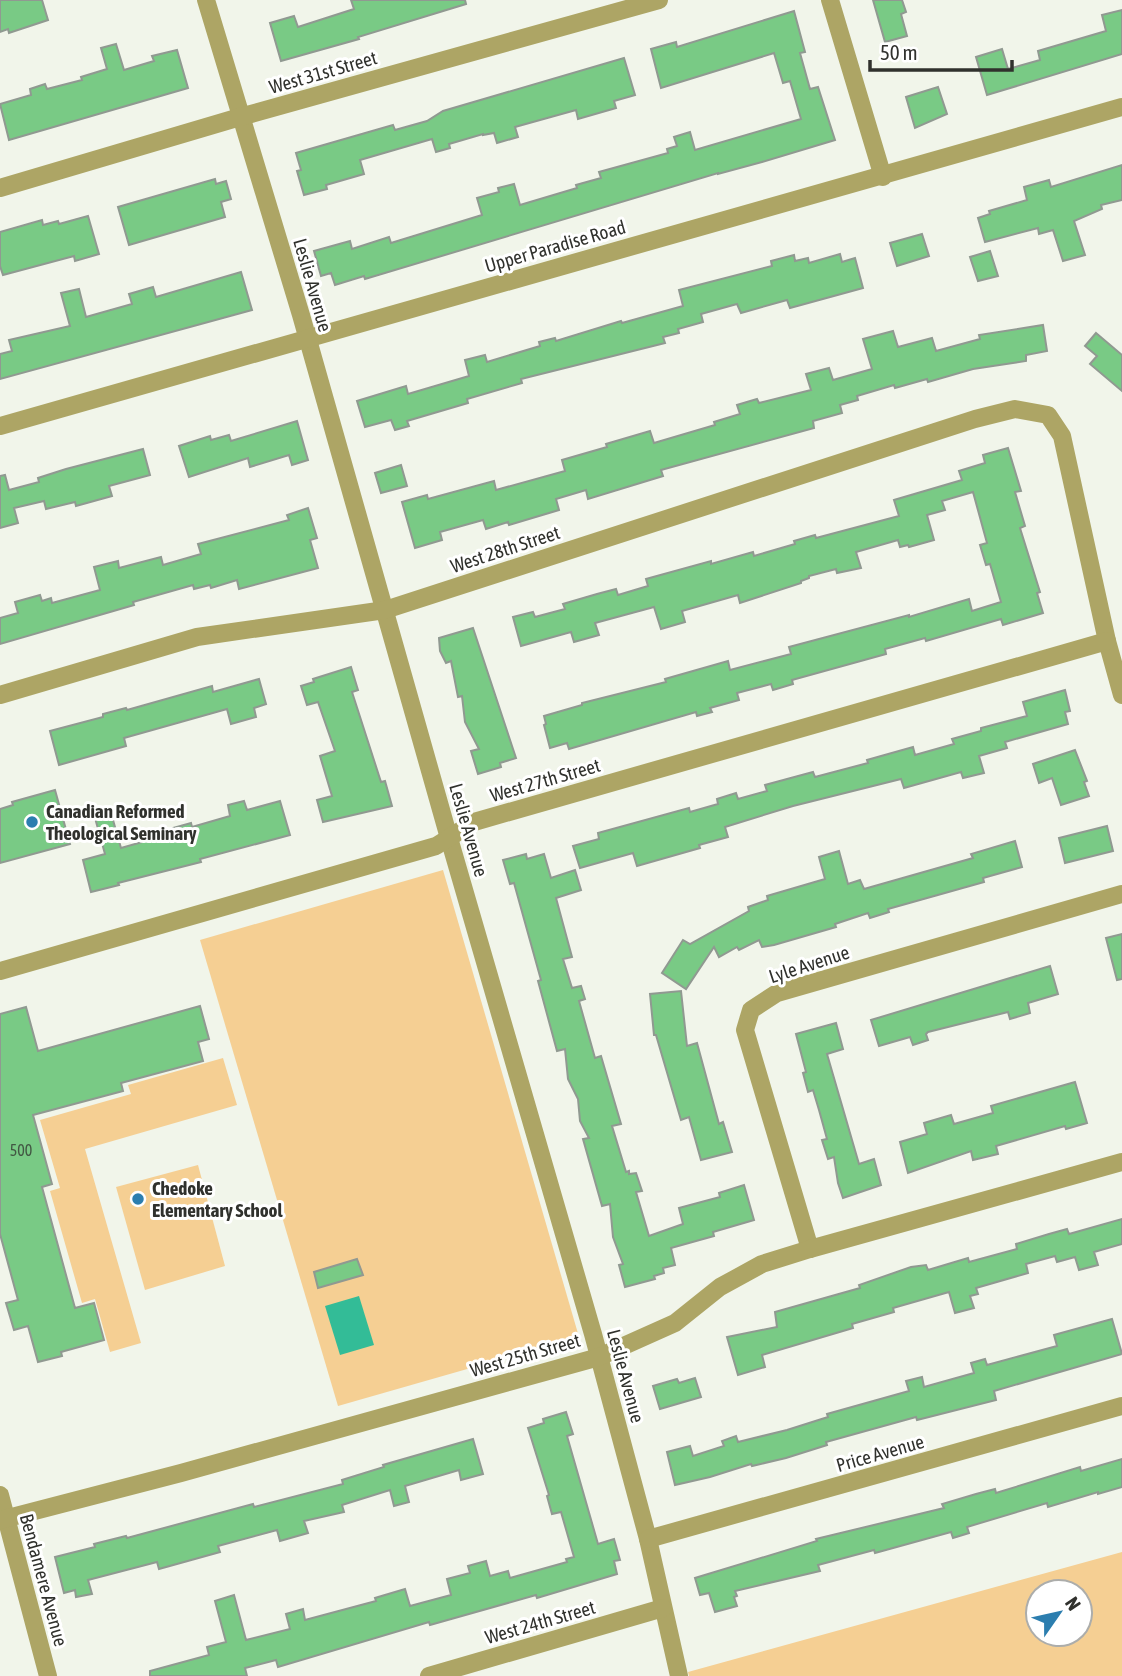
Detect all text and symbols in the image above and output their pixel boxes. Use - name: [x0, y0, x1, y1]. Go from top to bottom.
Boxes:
- scale bar: [870, 28, 1012, 72]
- text: 50 m: [880, 40, 918, 64]
- street label: West 31st Street: [267, 46, 379, 98]
- street label: Upper Paradise Road: [482, 215, 628, 277]
- street label: Leslie Avenue: [289, 236, 337, 334]
- street label: West 28th Street: [448, 521, 562, 577]
- street label: West 27th Street: [487, 754, 603, 806]
- street label: Leslie Avenue: [445, 781, 493, 879]
- place label: Canadian Reformed Theological Seminary: [46, 800, 197, 844]
- marker: Canadian Reformed Theological Seminary: [24, 814, 40, 830]
- street label: Lyle Avenue: [766, 941, 852, 987]
- house number: 500: [10, 1141, 32, 1159]
- place label: Chedoke Elementary School: [152, 1177, 284, 1221]
- marker: Chedoke Elementary School: [130, 1191, 146, 1207]
- street label: Leslie Avenue: [603, 1327, 649, 1425]
- street label: West 25th Street: [467, 1329, 583, 1381]
- street label: Price Avenue: [834, 1430, 926, 1476]
- street label: Bendamere Avenue: [16, 1511, 72, 1649]
- north arrow: [1024, 1578, 1094, 1648]
- text: N: [1061, 1593, 1085, 1614]
- street label: West 24th Street: [482, 1596, 598, 1648]

